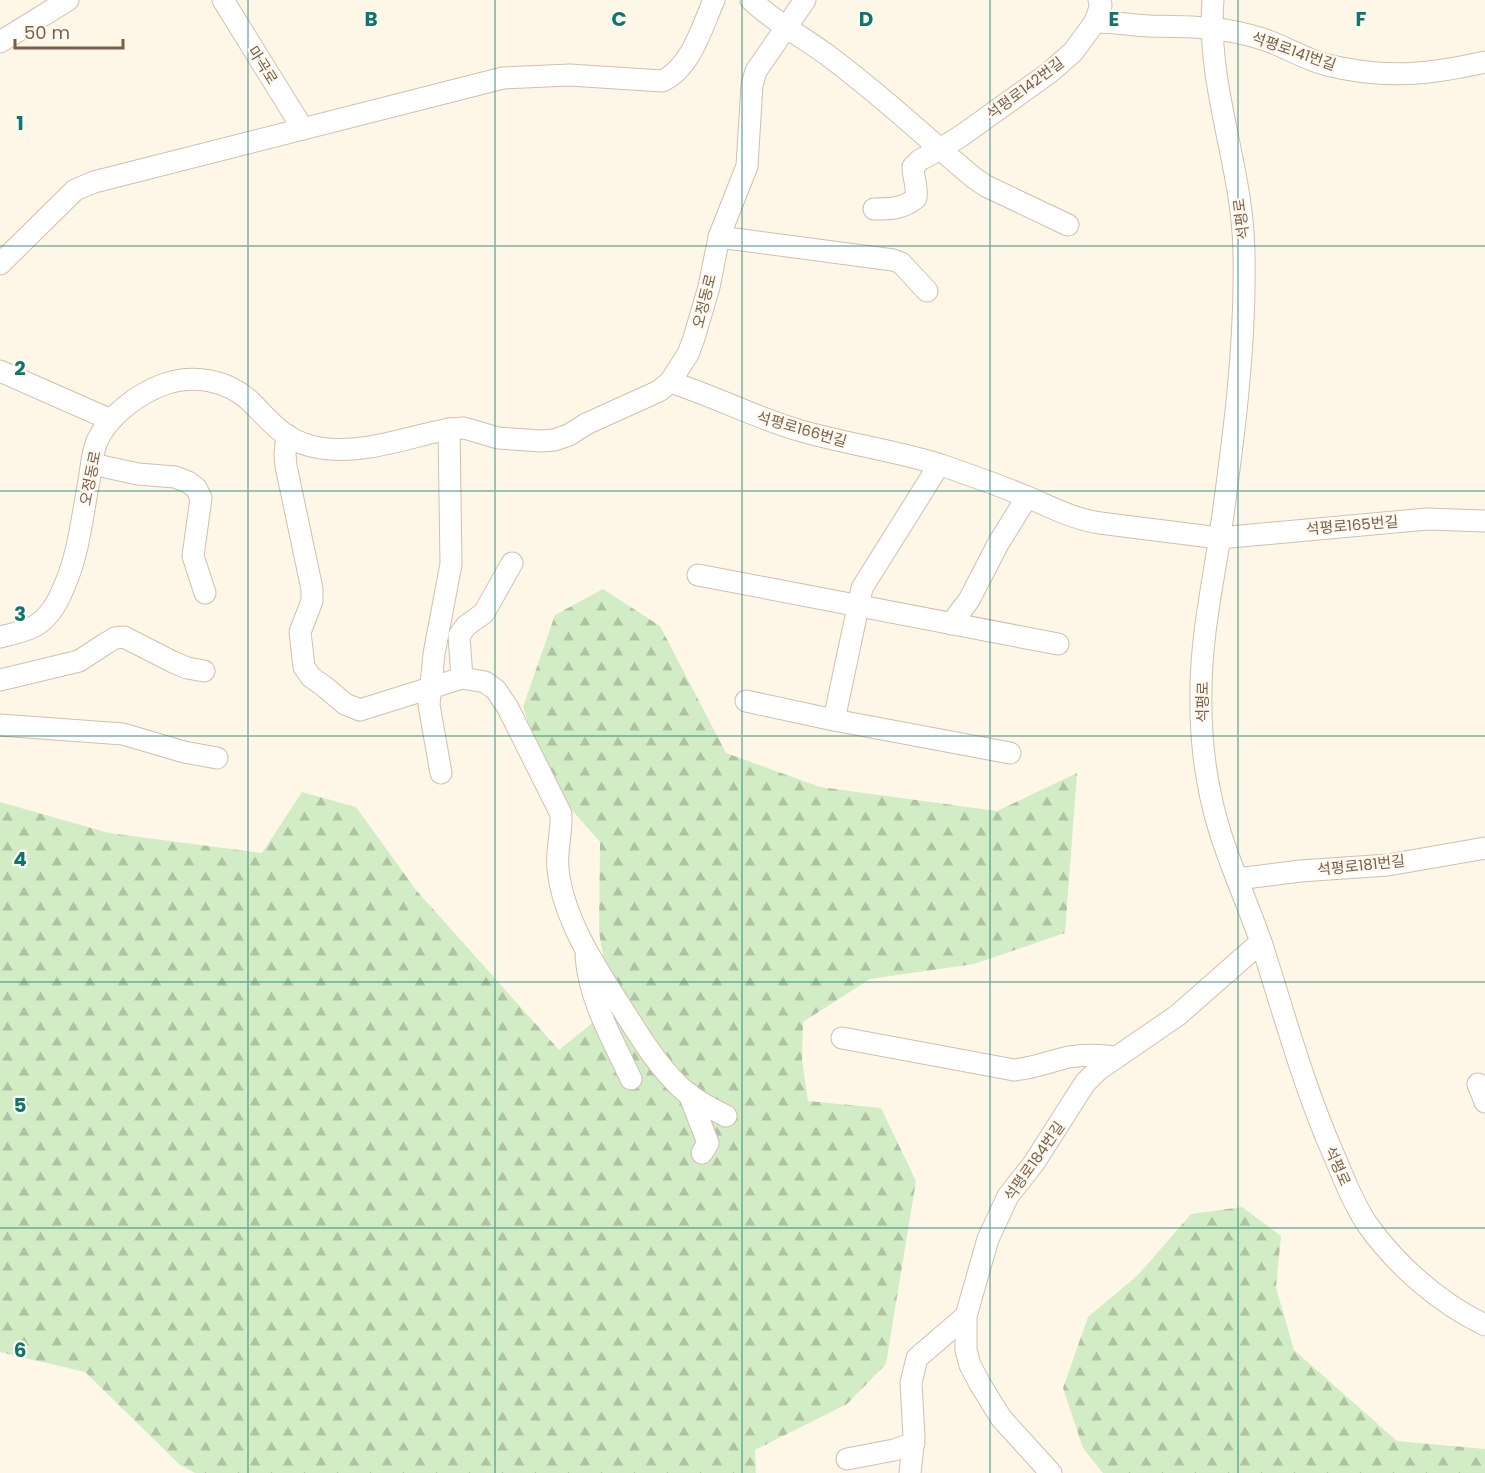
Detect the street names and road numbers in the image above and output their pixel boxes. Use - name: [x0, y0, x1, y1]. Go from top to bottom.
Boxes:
- street label: 석평로141번길: [1249, 27, 1339, 75]
- street label: 마곡로: [243, 42, 283, 88]
- street label: 석평로142번길: [982, 52, 1068, 124]
- street label: 석평로: [1228, 197, 1254, 241]
- street label: 오정동로: [687, 272, 721, 330]
- street label: 석평로166번길: [754, 406, 850, 452]
- street label: 오정동로: [74, 449, 106, 507]
- street label: 석평로165번길: [1305, 510, 1399, 540]
- street label: 석평로: [1192, 681, 1213, 723]
- street label: 석평로181번길: [1316, 850, 1406, 880]
- street label: 석평로184번길: [999, 1117, 1069, 1205]
- street label: 석평로: [1320, 1143, 1356, 1189]

